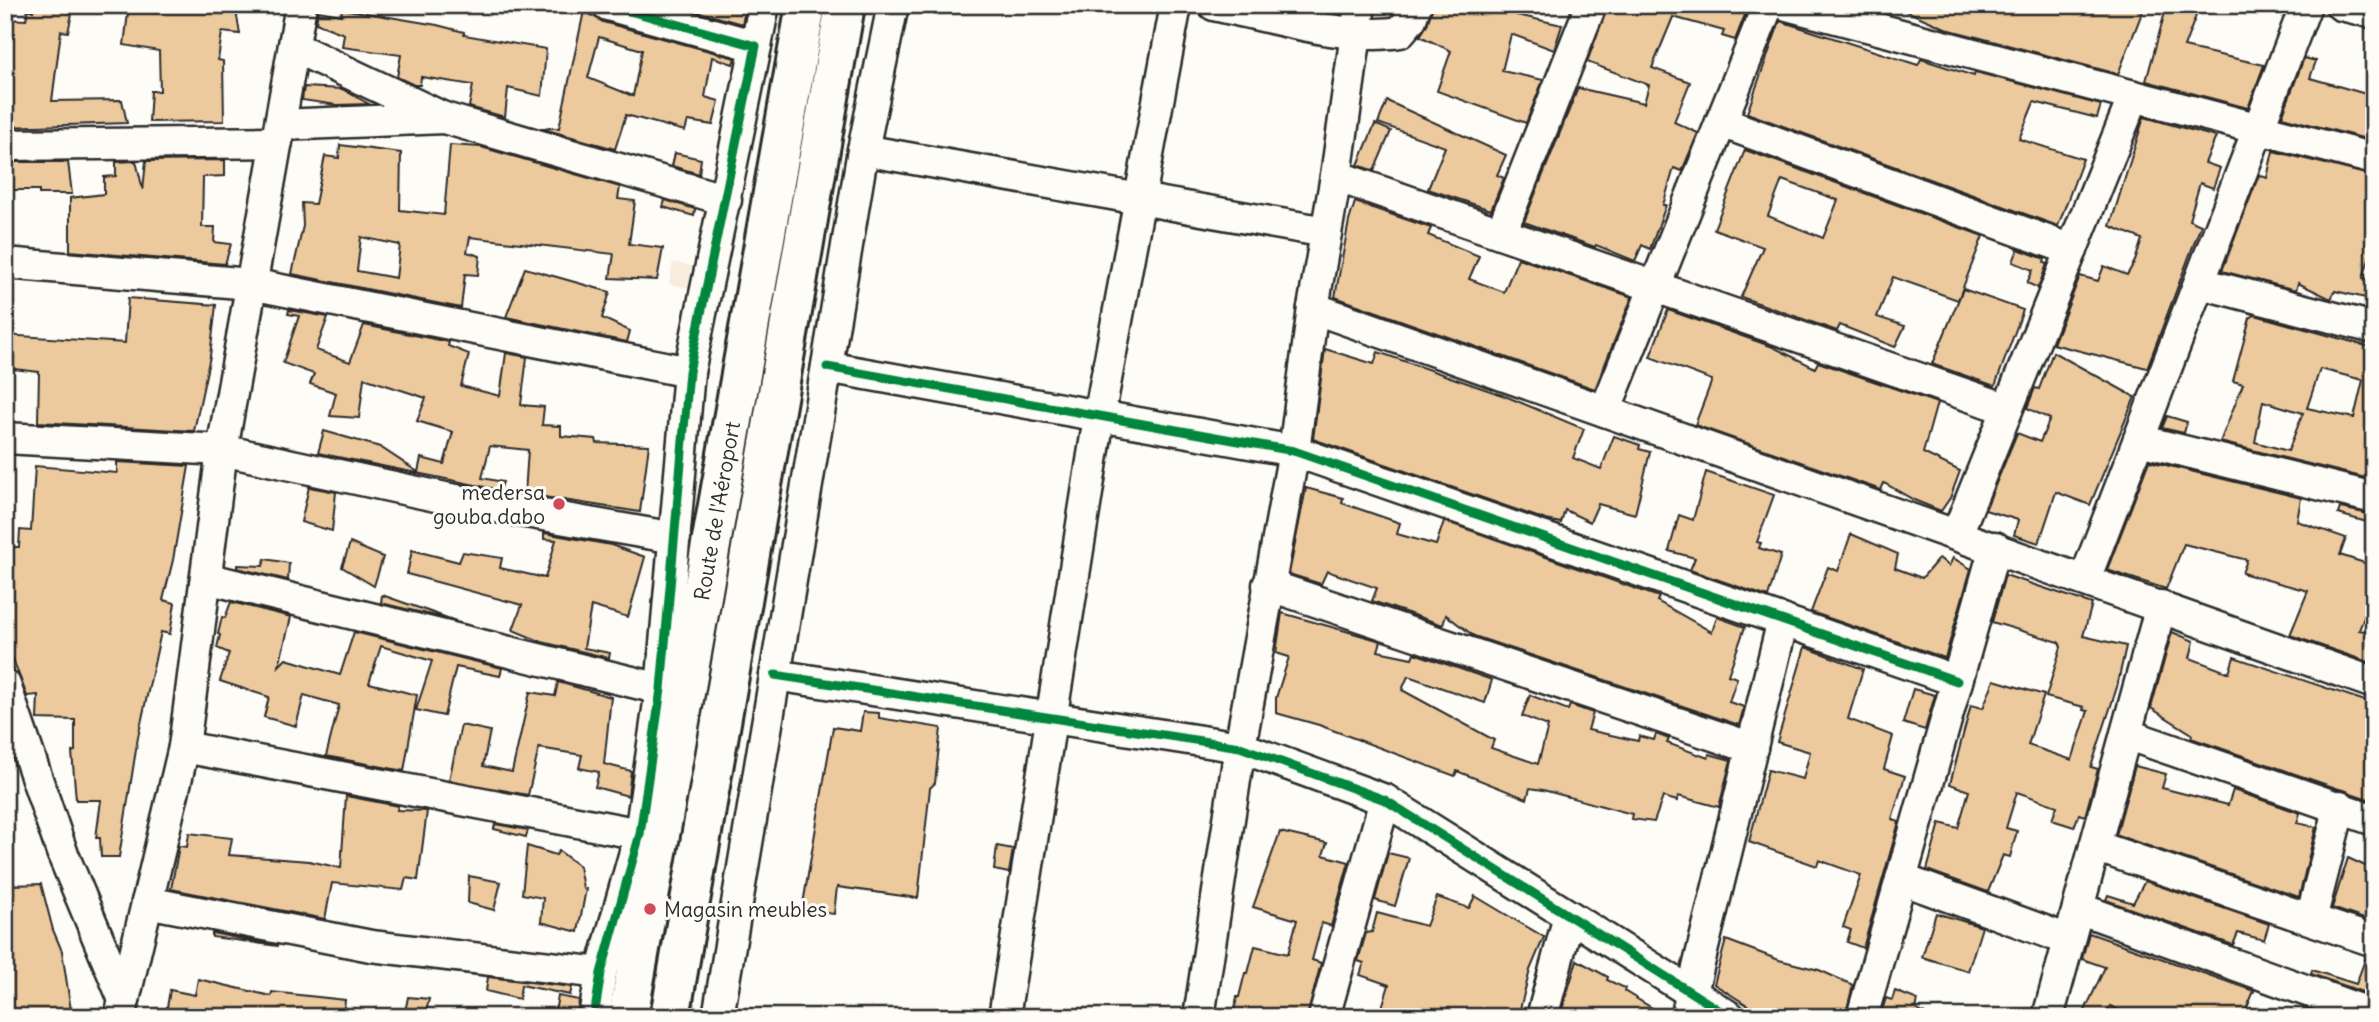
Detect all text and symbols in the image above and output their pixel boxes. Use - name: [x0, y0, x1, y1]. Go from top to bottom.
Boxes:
- street label: Route de l'Aéroport: [688, 419, 746, 603]
- place label: medersa gouba dabo: [433, 479, 545, 530]
- marker: medersa gouba dabo: [551, 496, 567, 512]
- place label: Magasin meubles: [664, 896, 827, 923]
- marker: Magasin meubles: [642, 901, 658, 917]

